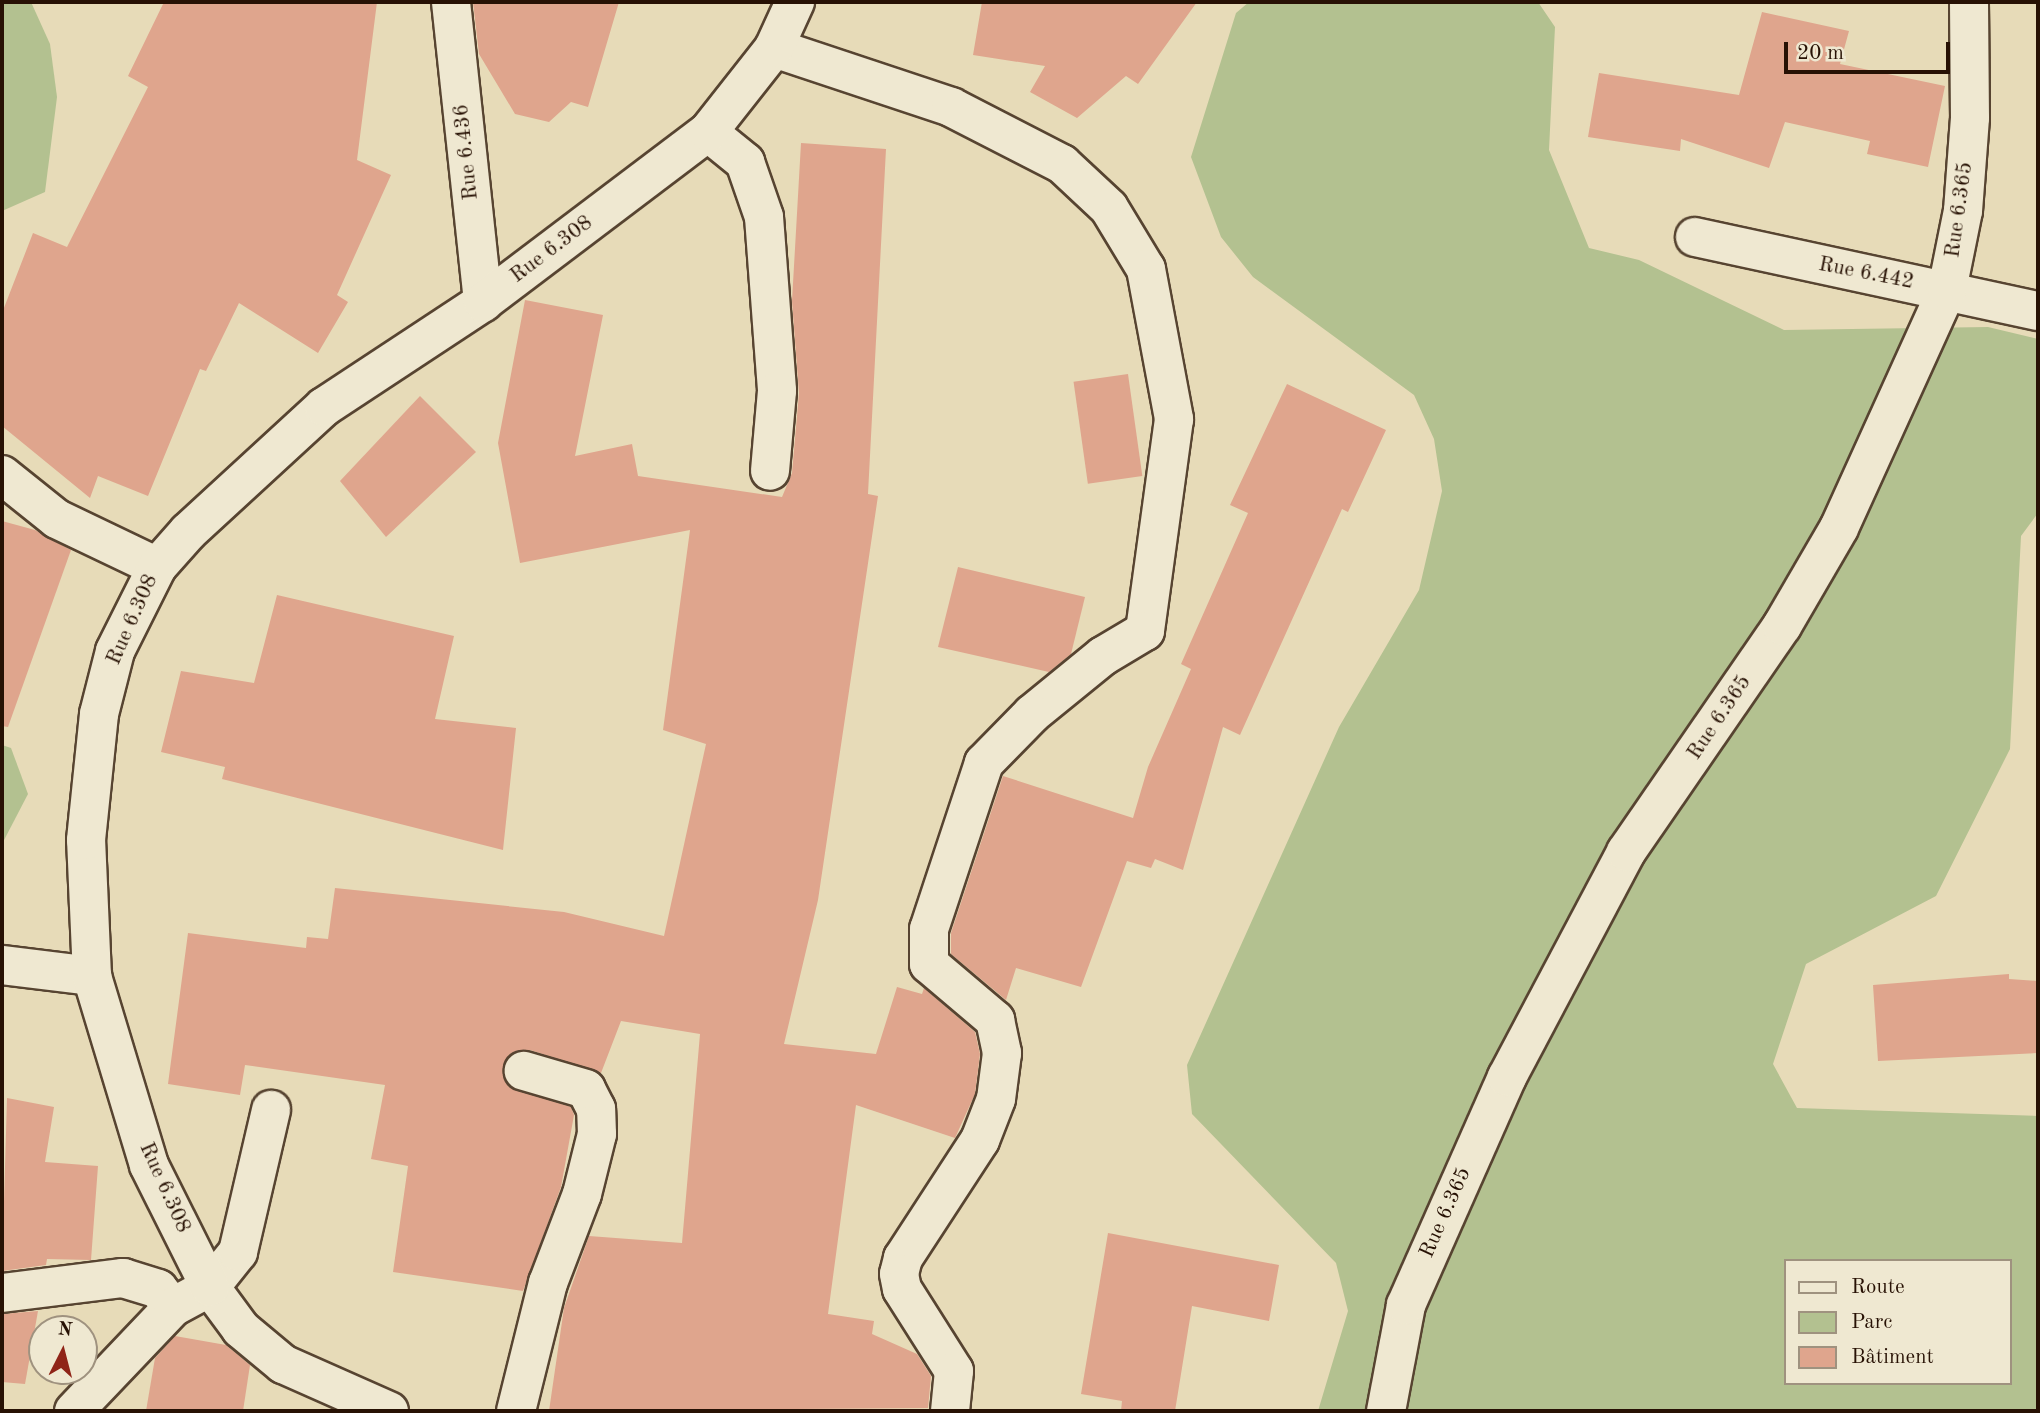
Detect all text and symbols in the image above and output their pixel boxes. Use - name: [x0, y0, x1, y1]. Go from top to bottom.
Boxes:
- scale bar: [1788, 28, 1954, 72]
- text: 20 m: [1797, 43, 1844, 64]
- street label: Rue 6.436: [449, 103, 485, 201]
- street label: Rue 6.365: [1941, 161, 1979, 259]
- street label: Rue 6.308: [506, 211, 598, 289]
- street label: Rue 6.442: [1816, 252, 1916, 296]
- street label: Rue 6.308: [102, 571, 164, 669]
- street label: Rue 6.365: [1683, 671, 1757, 765]
- street label: Rue 6.308: [133, 1139, 195, 1237]
- street label: Rue 6.365: [1415, 1164, 1477, 1262]
- legend: [1784, 1259, 2012, 1385]
- text: Route: [1851, 1277, 1905, 1298]
- text: Parc: [1851, 1312, 1893, 1333]
- north arrow: [28, 1315, 98, 1385]
- text: N: [57, 1320, 73, 1341]
- text: Bâtiment: [1851, 1347, 1934, 1368]

